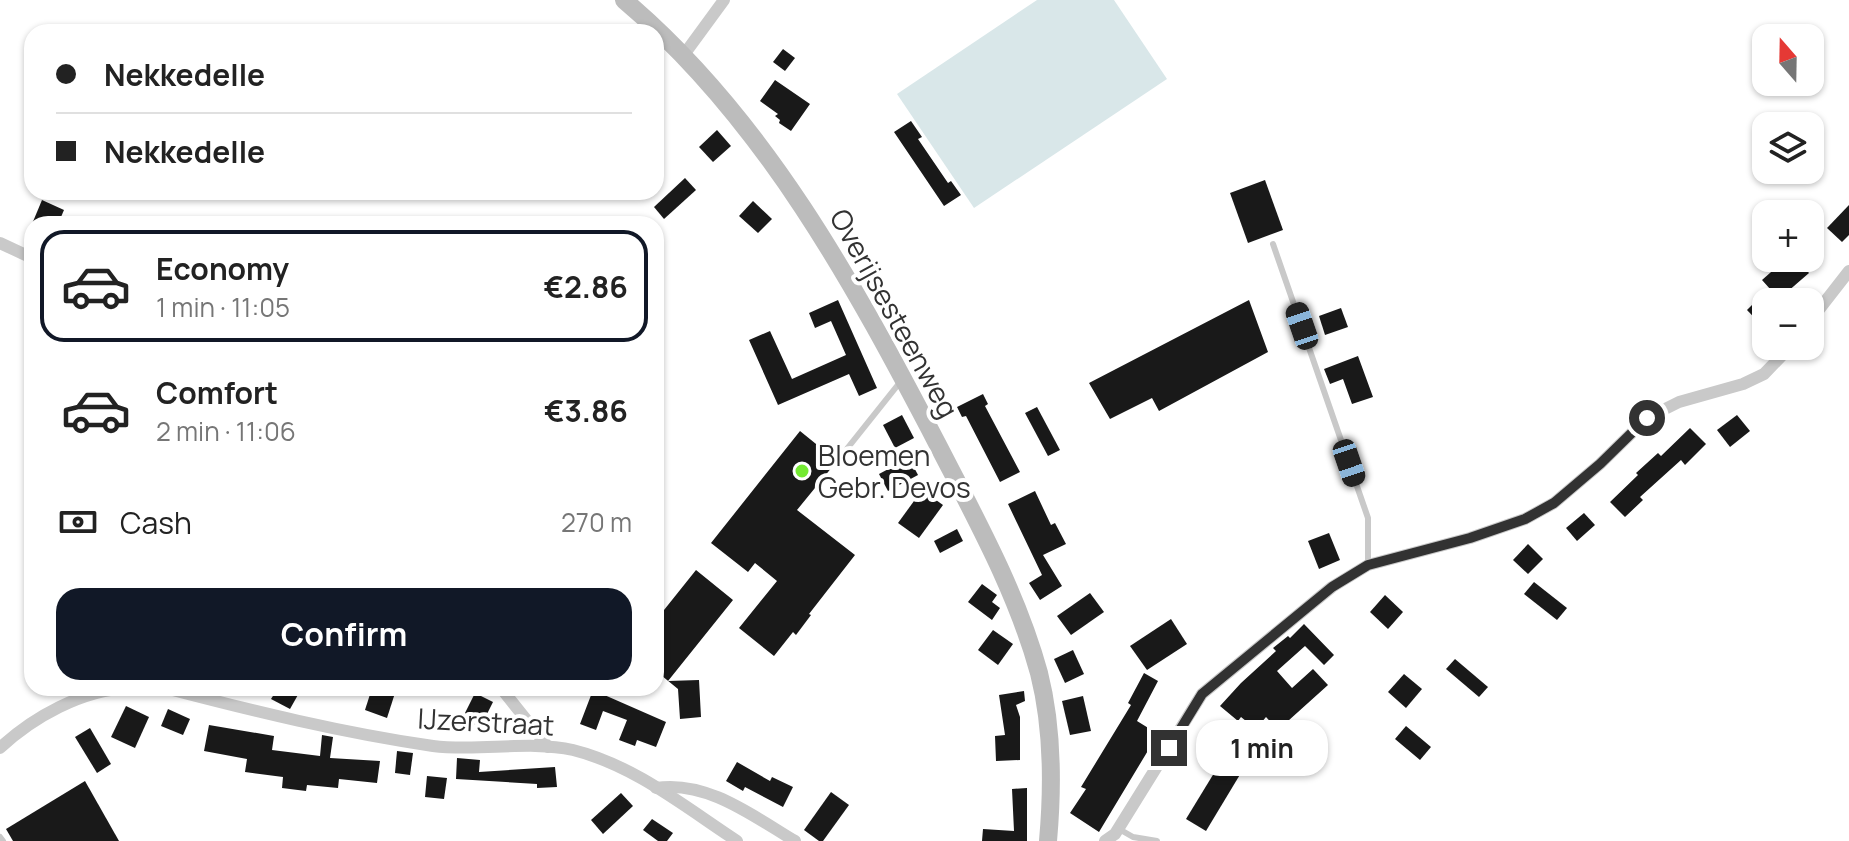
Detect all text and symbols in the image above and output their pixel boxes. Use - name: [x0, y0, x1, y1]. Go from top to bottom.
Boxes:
- north arrow: [1752, 24, 1824, 96]
- map controls: [1752, 24, 1824, 360]
- text: Nekkedelle: [104, 54, 265, 95]
- button: layers: [1752, 112, 1824, 184]
- text: Nekkedelle: [104, 131, 265, 172]
- button: +: [1752, 200, 1824, 272]
- street label: Overijsesteenweg: [822, 202, 968, 424]
- text: Economy: [156, 248, 289, 289]
- icon: car: [60, 250, 132, 322]
- text: €2.86: [544, 266, 628, 307]
- button: −: [1752, 288, 1824, 360]
- text: 1 min · 11:05: [156, 289, 290, 325]
- car: [1283, 299, 1321, 353]
- text: Comfort: [156, 372, 278, 413]
- icon: car: [60, 374, 132, 446]
- text: €3.86: [544, 390, 628, 431]
- route start: [1629, 400, 1665, 436]
- text: 2 min · 11:06: [156, 413, 296, 449]
- place label: Bloemen Gebr. Devos: [818, 436, 971, 506]
- car: [1330, 436, 1368, 490]
- marker: Bloemen Gebr. Devos: [793, 462, 811, 480]
- icon: cash: [56, 500, 100, 544]
- text: Cash: [120, 502, 192, 543]
- text: 270 m: [561, 504, 632, 540]
- button: Confirm: [56, 588, 632, 680]
- street label: IJzerstraat: [417, 698, 555, 744]
- callout: 1 min: [1197, 720, 1329, 776]
- route end: [1151, 730, 1187, 766]
- text: 1 min: [1230, 730, 1294, 766]

